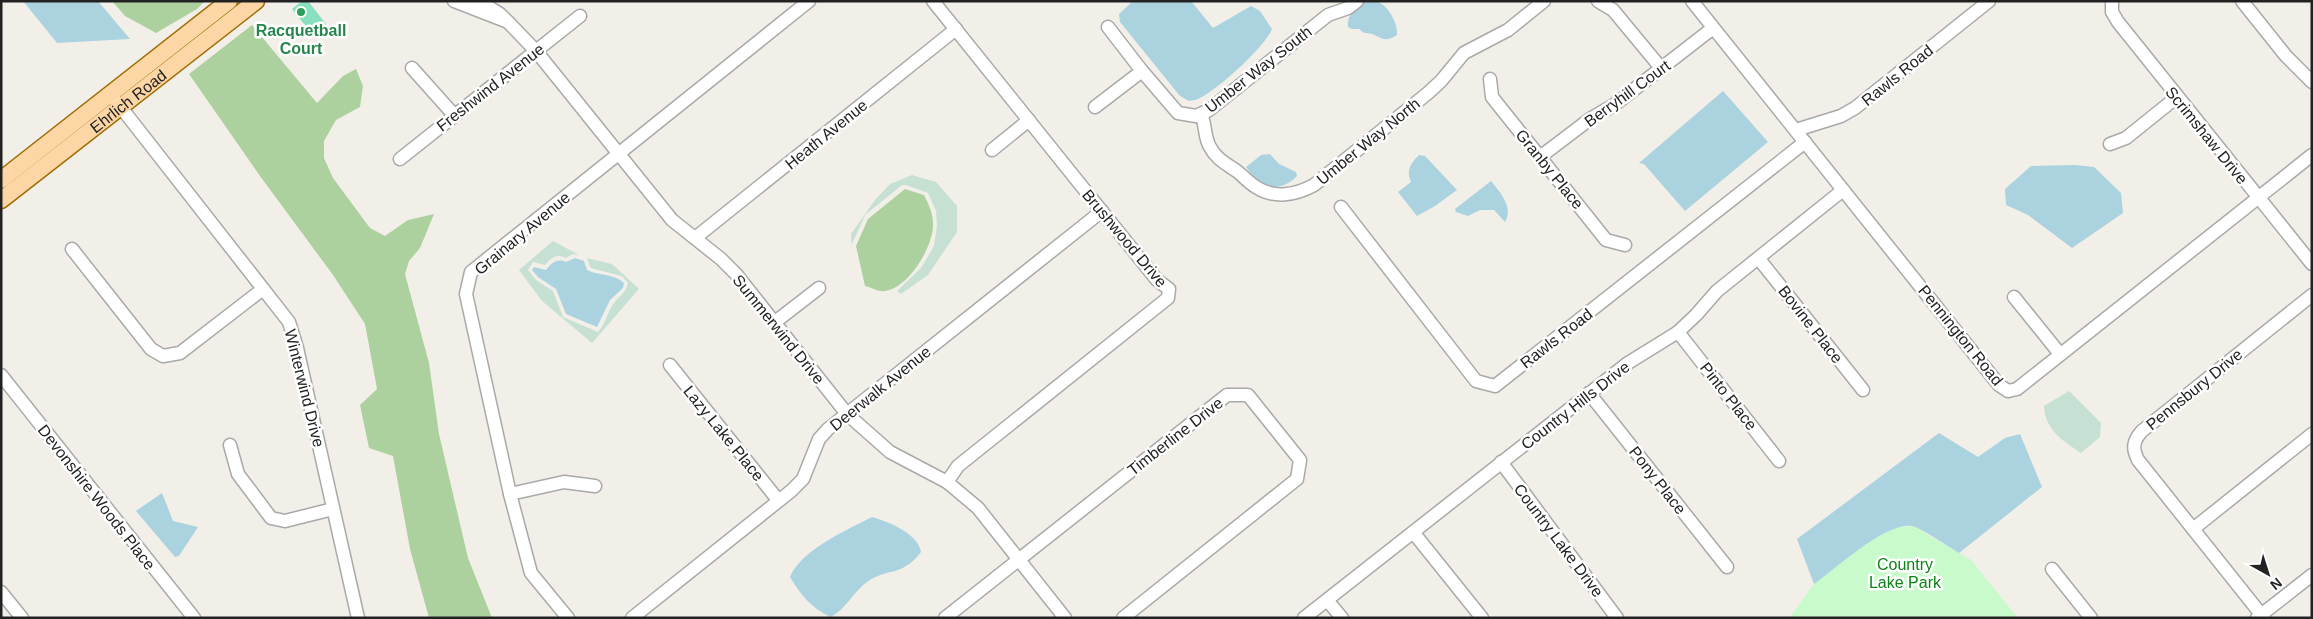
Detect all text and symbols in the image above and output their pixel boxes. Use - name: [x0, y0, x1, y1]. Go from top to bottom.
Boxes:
- marker: Racquetball Court: [295, 6, 307, 18]
- place label: Racquetball Court: [256, 22, 346, 57]
- street label: Umber Way South: [1202, 23, 1315, 116]
- street label: Freshwind Avenue: [433, 40, 547, 135]
- street label: Rawls Road: [1858, 42, 1936, 109]
- street label: Berryhill Court: [1581, 56, 1674, 130]
- street label: Ehrlich Road: [87, 66, 170, 136]
- street label: Scrimshaw Drive: [2162, 83, 2251, 187]
- street label: Umber Way North: [1313, 95, 1423, 188]
- street label: Heath Avenue: [782, 96, 871, 173]
- street label: Granby Place: [1513, 126, 1587, 212]
- street label: Brushwood Drive: [1079, 186, 1170, 291]
- street label: Grainary Avenue: [471, 189, 573, 278]
- street label: Summerwind Drive: [729, 271, 828, 387]
- street label: Bovine Place: [1775, 282, 1846, 366]
- street label: Pennington Road: [1915, 282, 2006, 389]
- street label: Rawls Road: [1517, 305, 1596, 372]
- street label: Winterwind Drive: [282, 327, 327, 449]
- street label: Deerwalk Avenue: [827, 343, 934, 434]
- street label: Pennsbury Drive: [2143, 346, 2246, 433]
- street label: Country Hills Drive: [1518, 358, 1633, 453]
- street label: Pinto Place: [1697, 359, 1760, 434]
- street label: Lazy Lake Place: [680, 382, 767, 484]
- street label: Timberline Drive: [1124, 394, 1226, 479]
- street label: Devonshire Woods Place: [35, 421, 159, 573]
- street label: Pony Place: [1626, 443, 1689, 518]
- street label: Country Lake Drive: [1511, 480, 1607, 600]
- north arrow: [2243, 549, 2293, 599]
- park label: Country Lake Park: [1869, 556, 1942, 591]
- text: N: [2267, 575, 2285, 594]

